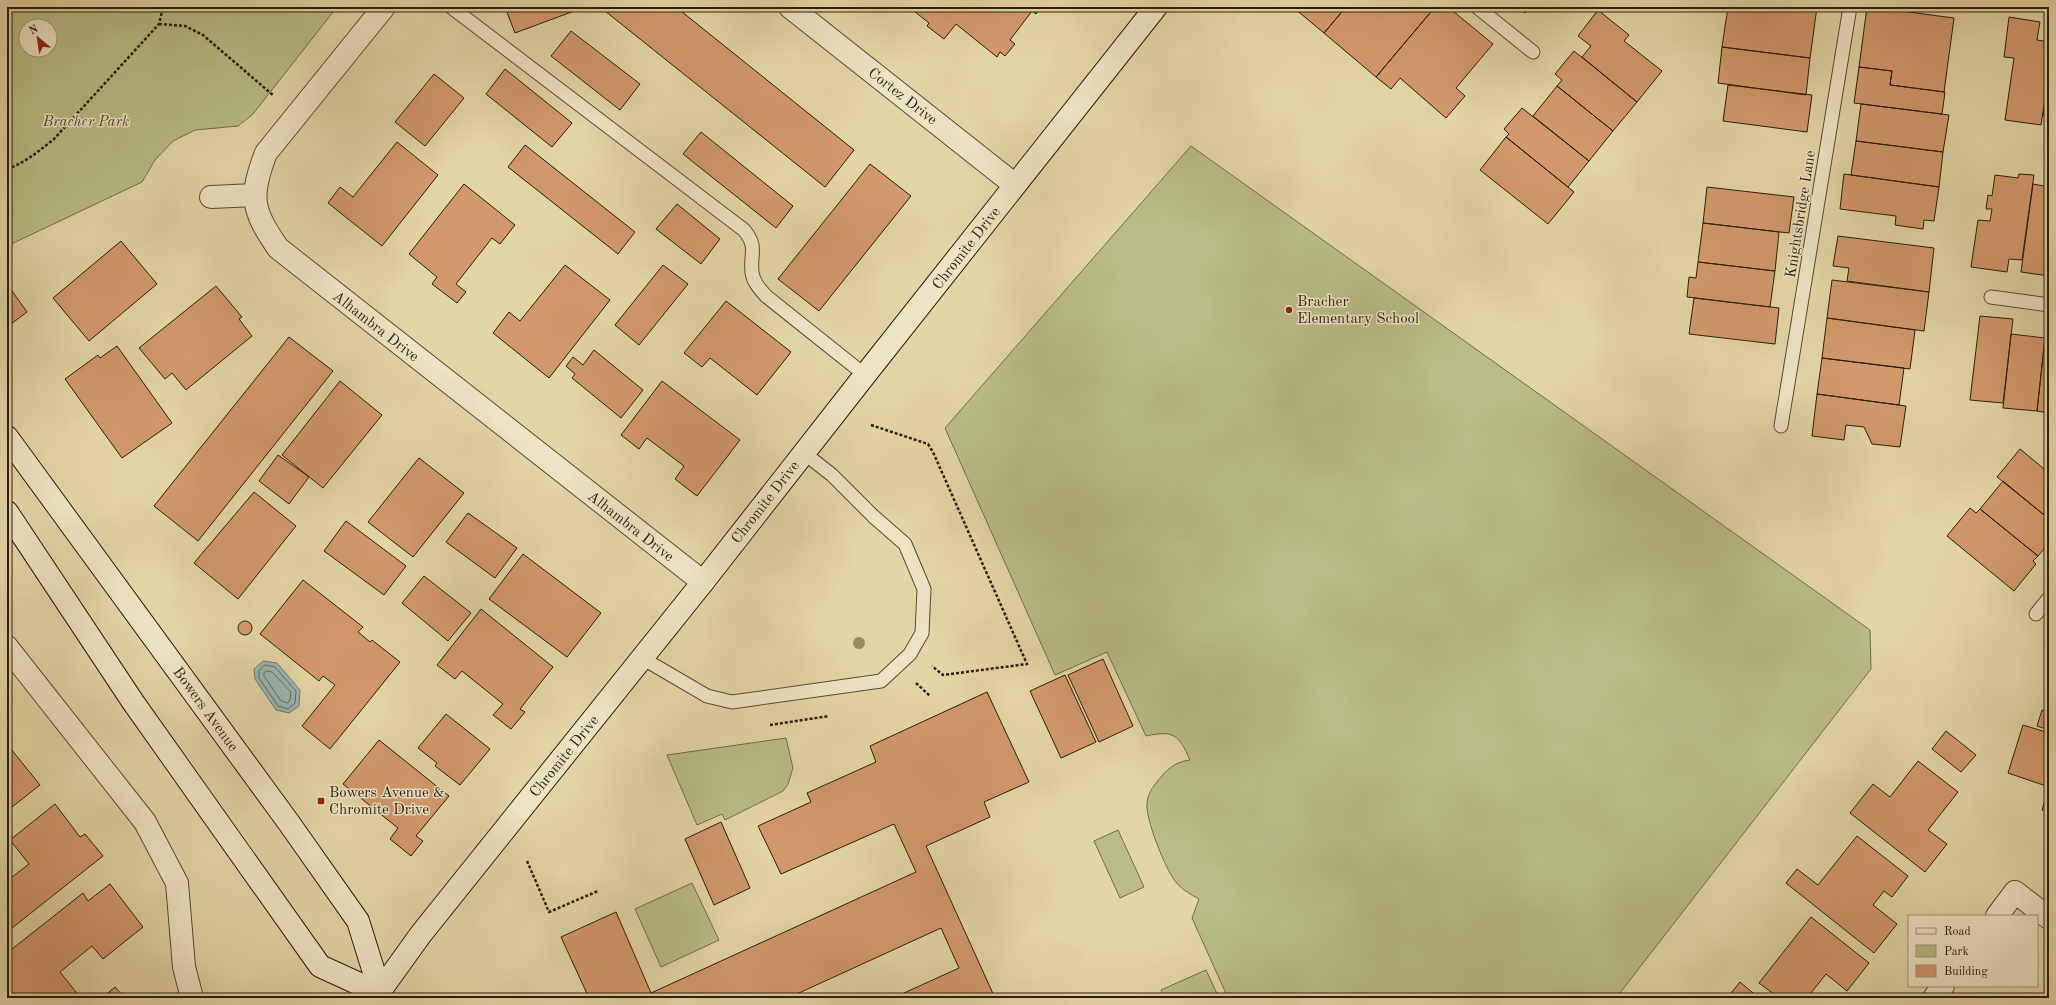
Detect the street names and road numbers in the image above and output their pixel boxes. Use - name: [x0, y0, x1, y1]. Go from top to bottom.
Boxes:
- street label: Cortez Drive: [865, 66, 939, 129]
- street label: Knightsbridge Lane: [1784, 149, 1819, 279]
- street label: Chromite Drive: [930, 205, 1004, 293]
- street label: Alhambra Drive: [329, 289, 421, 365]
- street label: Chromite Drive: [729, 459, 803, 547]
- street label: Alhambra Drive: [584, 489, 676, 565]
- street label: Bowers Avenue: [169, 665, 240, 755]
- street label: Chromite Drive: [528, 713, 603, 801]

